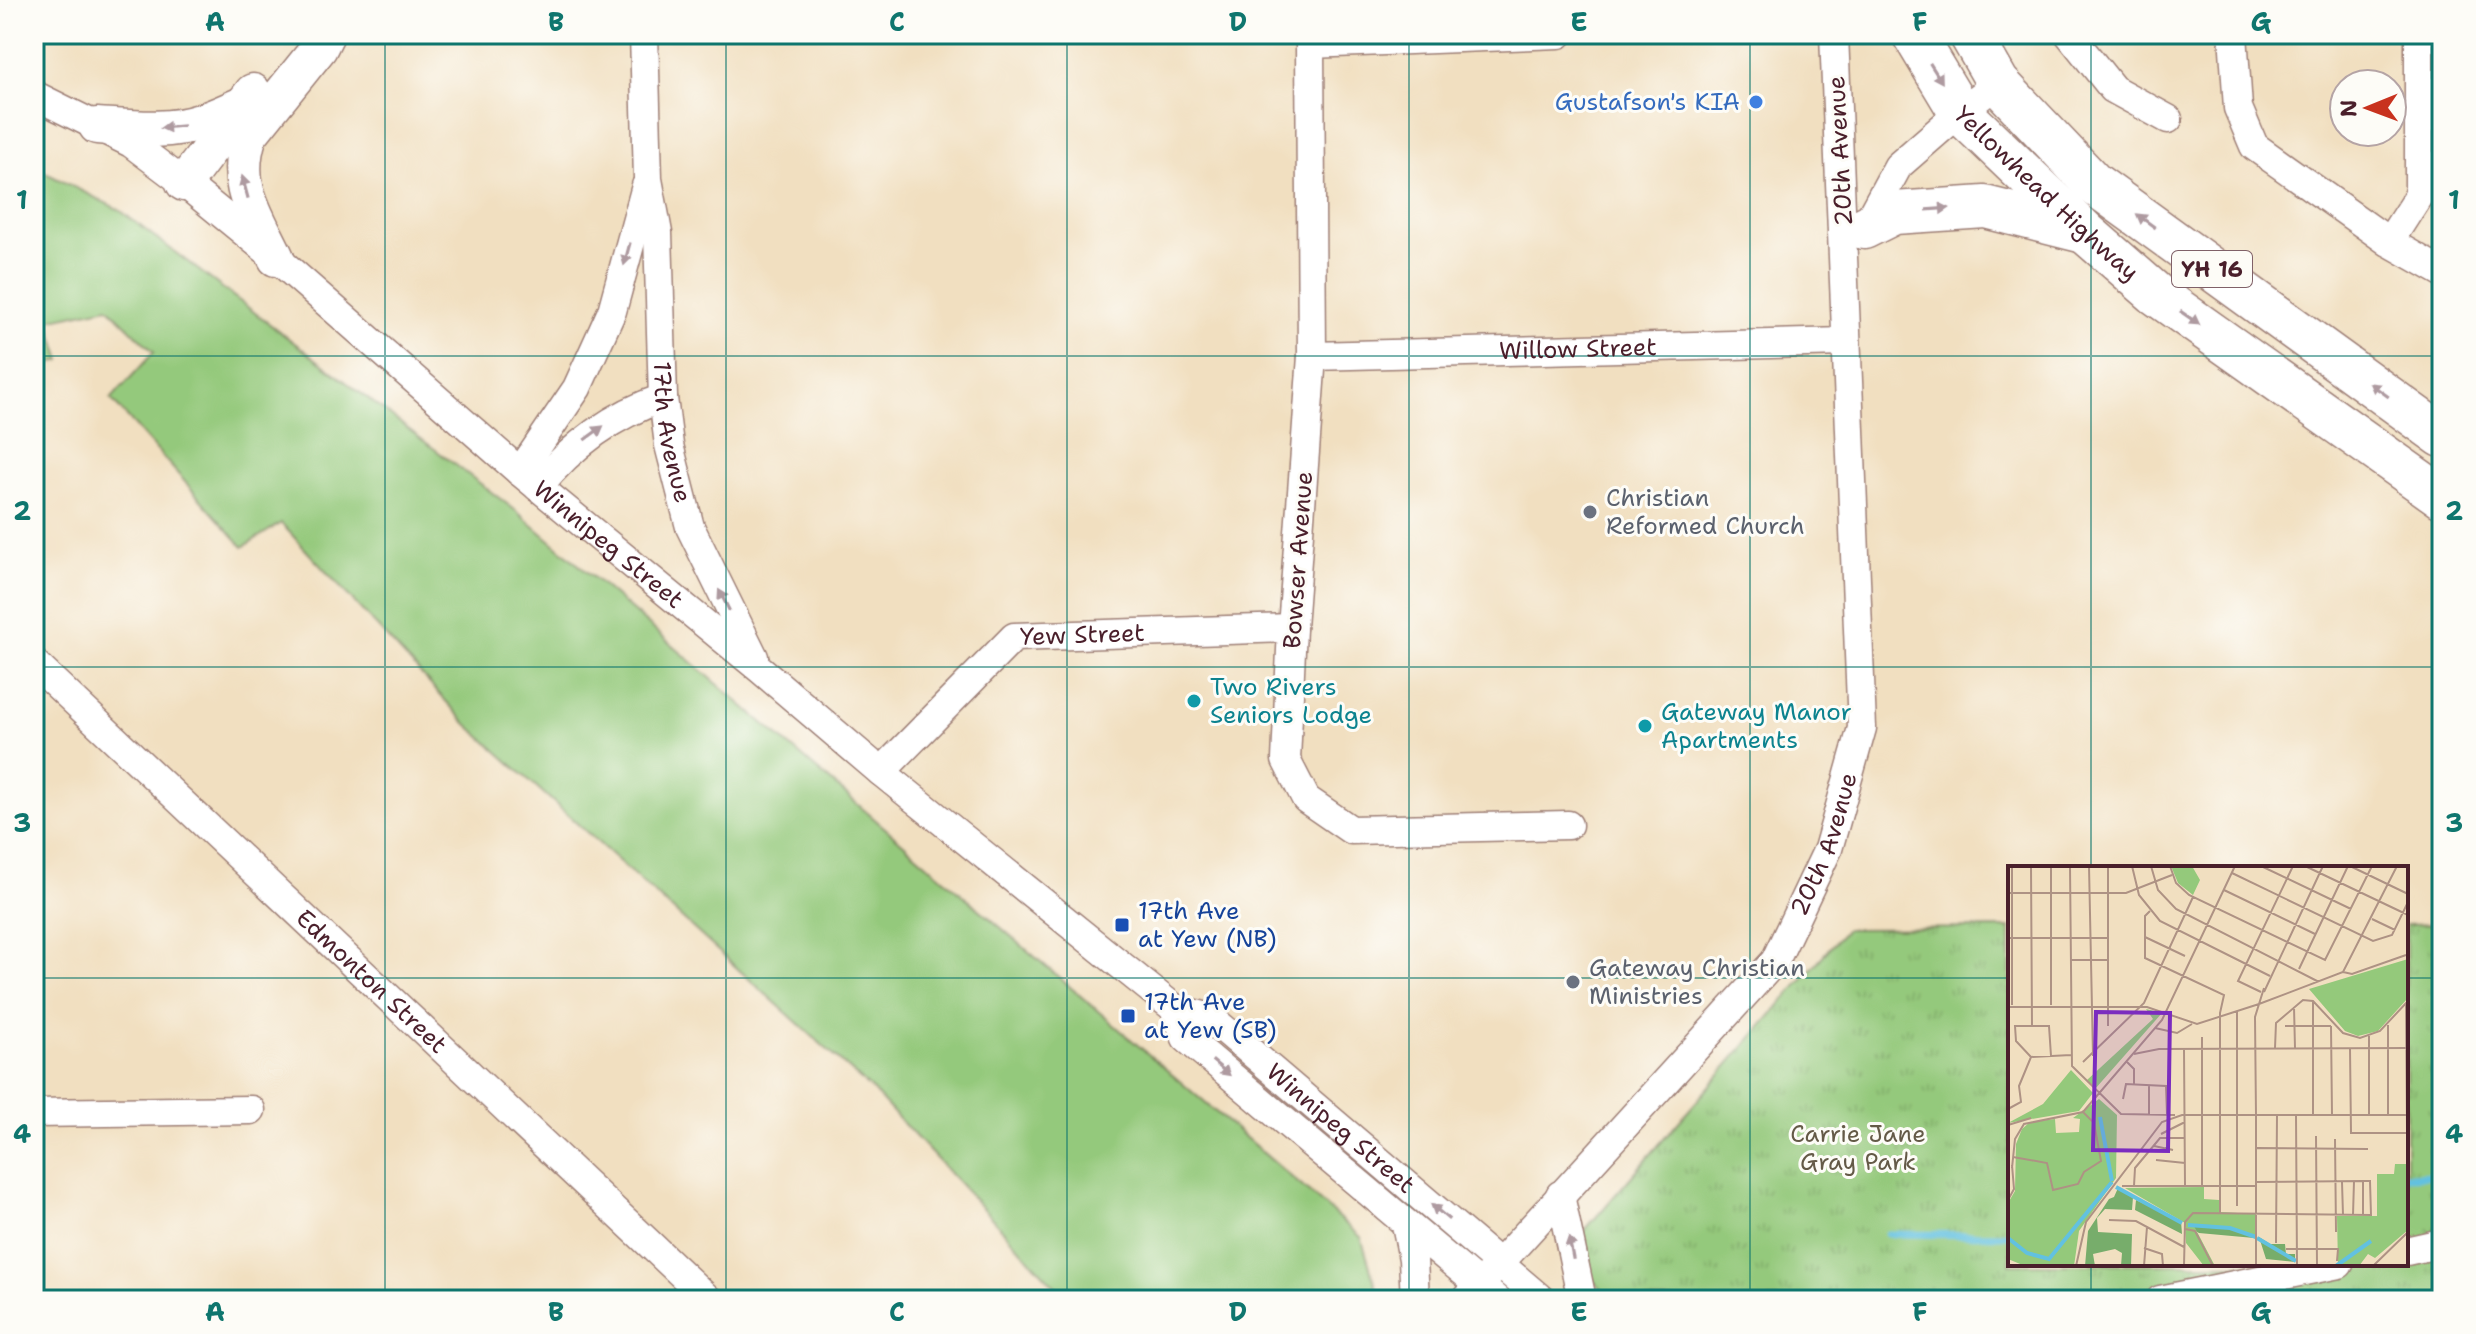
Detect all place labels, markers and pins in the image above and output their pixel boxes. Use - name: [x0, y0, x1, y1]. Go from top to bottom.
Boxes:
- place label: Gustafson's KIA: [1555, 86, 1740, 118]
- marker: Gustafson's KIA: [1747, 93, 1765, 111]
- place label: Christian Reformed Church: [1606, 482, 1805, 542]
- marker: Christian Reformed Church: [1581, 503, 1599, 521]
- place label: Two Rivers Seniors Lodge: [1210, 671, 1372, 731]
- marker: Two Rivers Seniors Lodge: [1185, 692, 1203, 710]
- place label: Gateway Manor Apartments: [1661, 696, 1852, 756]
- marker: Gateway Manor Apartments: [1636, 717, 1654, 735]
- place label: 17th Ave at Yew (NB): [1138, 895, 1276, 955]
- marker: 17th Ave at Yew (NB): [1113, 916, 1131, 934]
- place label: Gateway Christian Ministries: [1589, 952, 1805, 1012]
- marker: Gateway Christian Ministries: [1564, 973, 1582, 991]
- place label: 17th Ave at Yew (SB): [1144, 986, 1277, 1046]
- marker: 17th Ave at Yew (SB): [1119, 1007, 1137, 1025]

